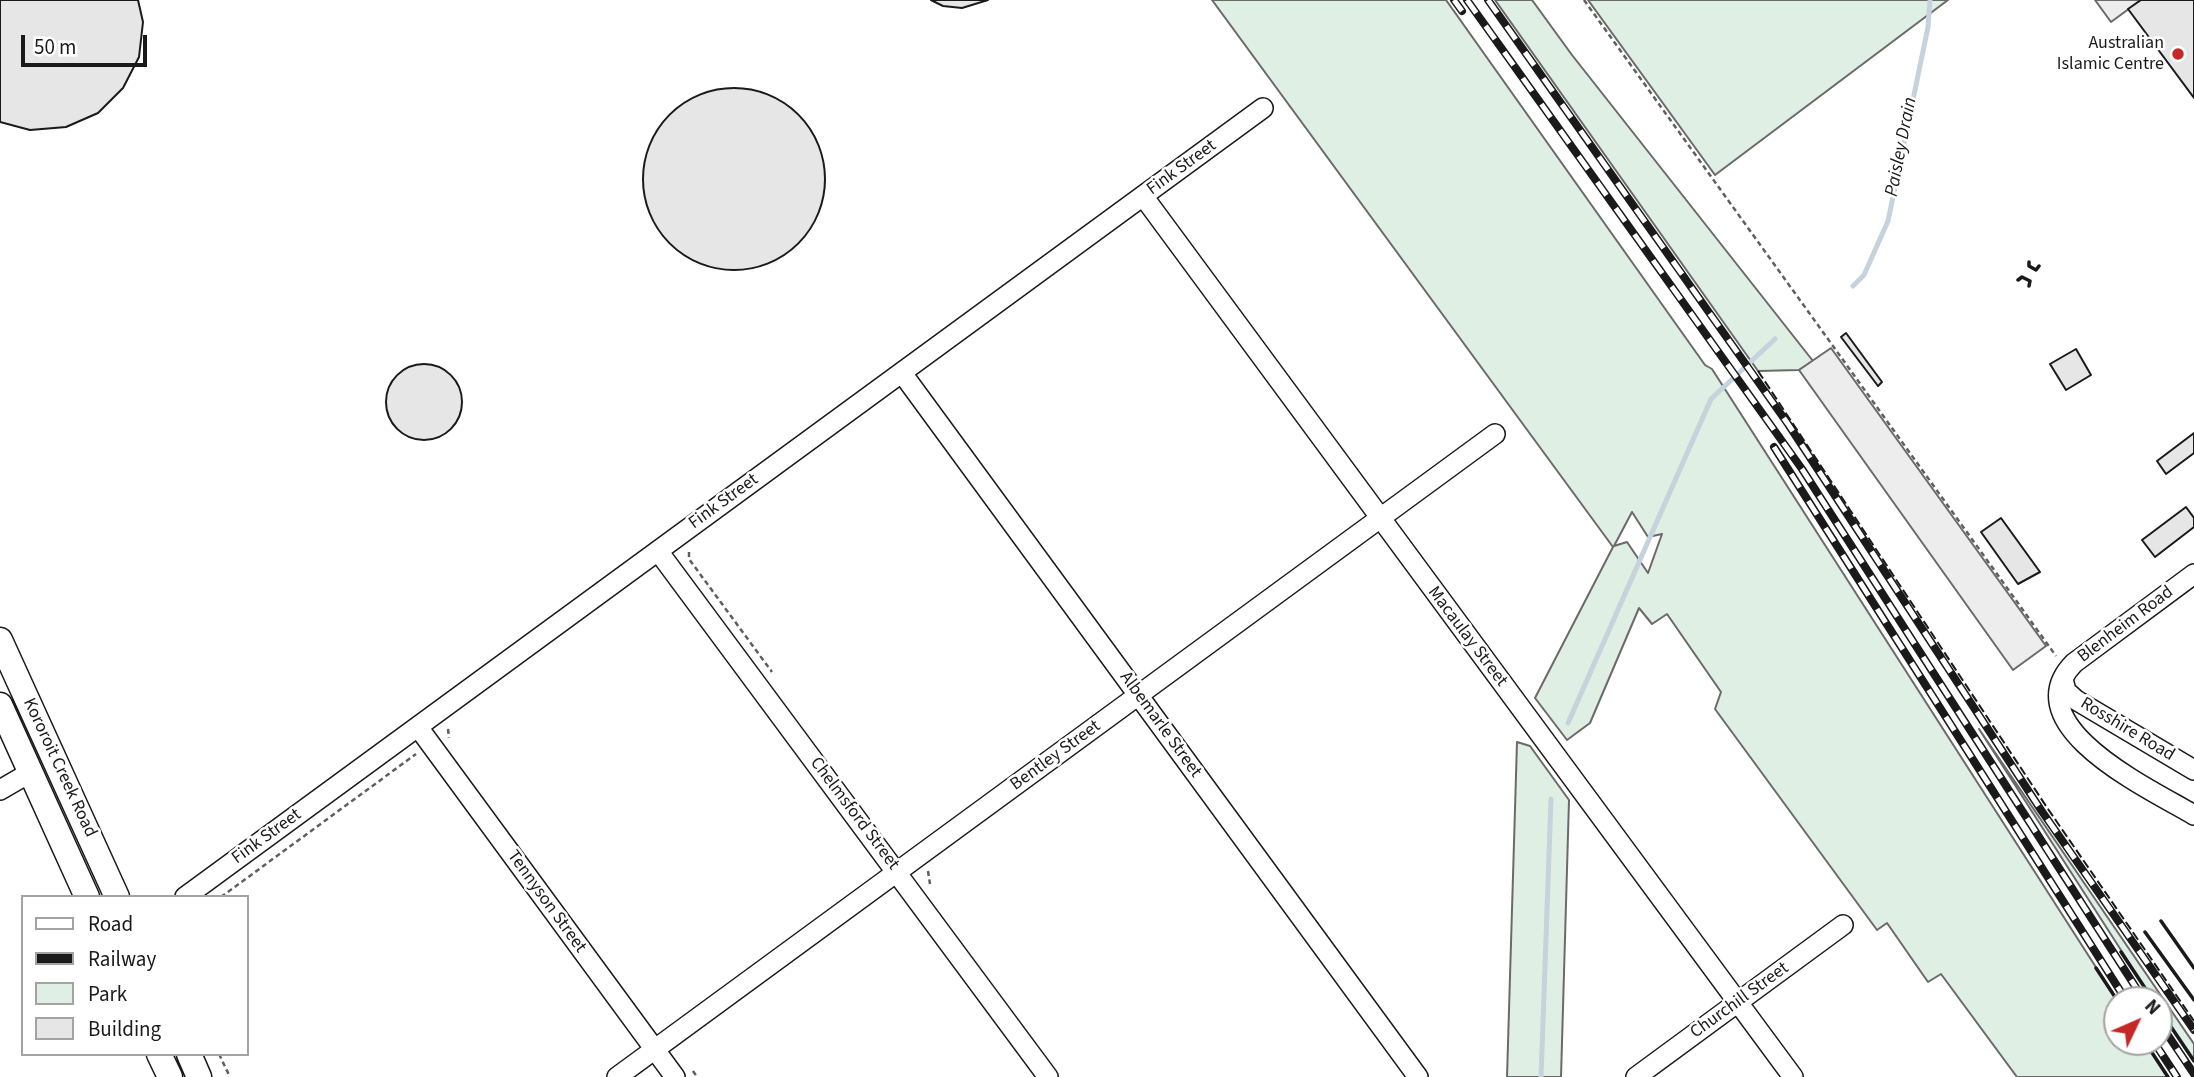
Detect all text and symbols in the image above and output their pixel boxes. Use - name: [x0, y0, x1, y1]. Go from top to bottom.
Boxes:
- scale bar: [24, 21, 150, 65]
- text: 50 m: [34, 32, 76, 62]
- place label: Australian Islamic Centre: [2057, 33, 2164, 76]
- marker: Australian Islamic Centre: [2170, 46, 2186, 62]
- water label: Paisley Drain: [1881, 95, 1923, 199]
- street label: Fink Street: [1143, 136, 1221, 200]
- street label: Fink Street: [685, 470, 763, 534]
- street label: Blenheim Road: [2074, 582, 2178, 668]
- street label: Macaulay Street: [1422, 583, 1512, 691]
- street label: Albemarle Street: [1114, 668, 1206, 782]
- street label: Rosshire Road: [2076, 693, 2178, 767]
- street label: Kororoit Creek Road: [17, 695, 101, 841]
- street label: Bentley Street: [1007, 716, 1105, 796]
- street label: Chelmsford Street: [805, 753, 903, 875]
- street label: Fink Street: [228, 805, 306, 869]
- street label: Tennyson Street: [502, 847, 590, 957]
- legend: [21, 895, 248, 1056]
- text: Road: [88, 909, 133, 939]
- text: Railway: [88, 944, 156, 974]
- street label: Churchill Street: [1687, 958, 1793, 1044]
- text: Park: [88, 979, 127, 1009]
- north arrow: [2103, 986, 2173, 1056]
- text: N: [2138, 994, 2166, 1021]
- text: Building: [88, 1014, 161, 1044]

